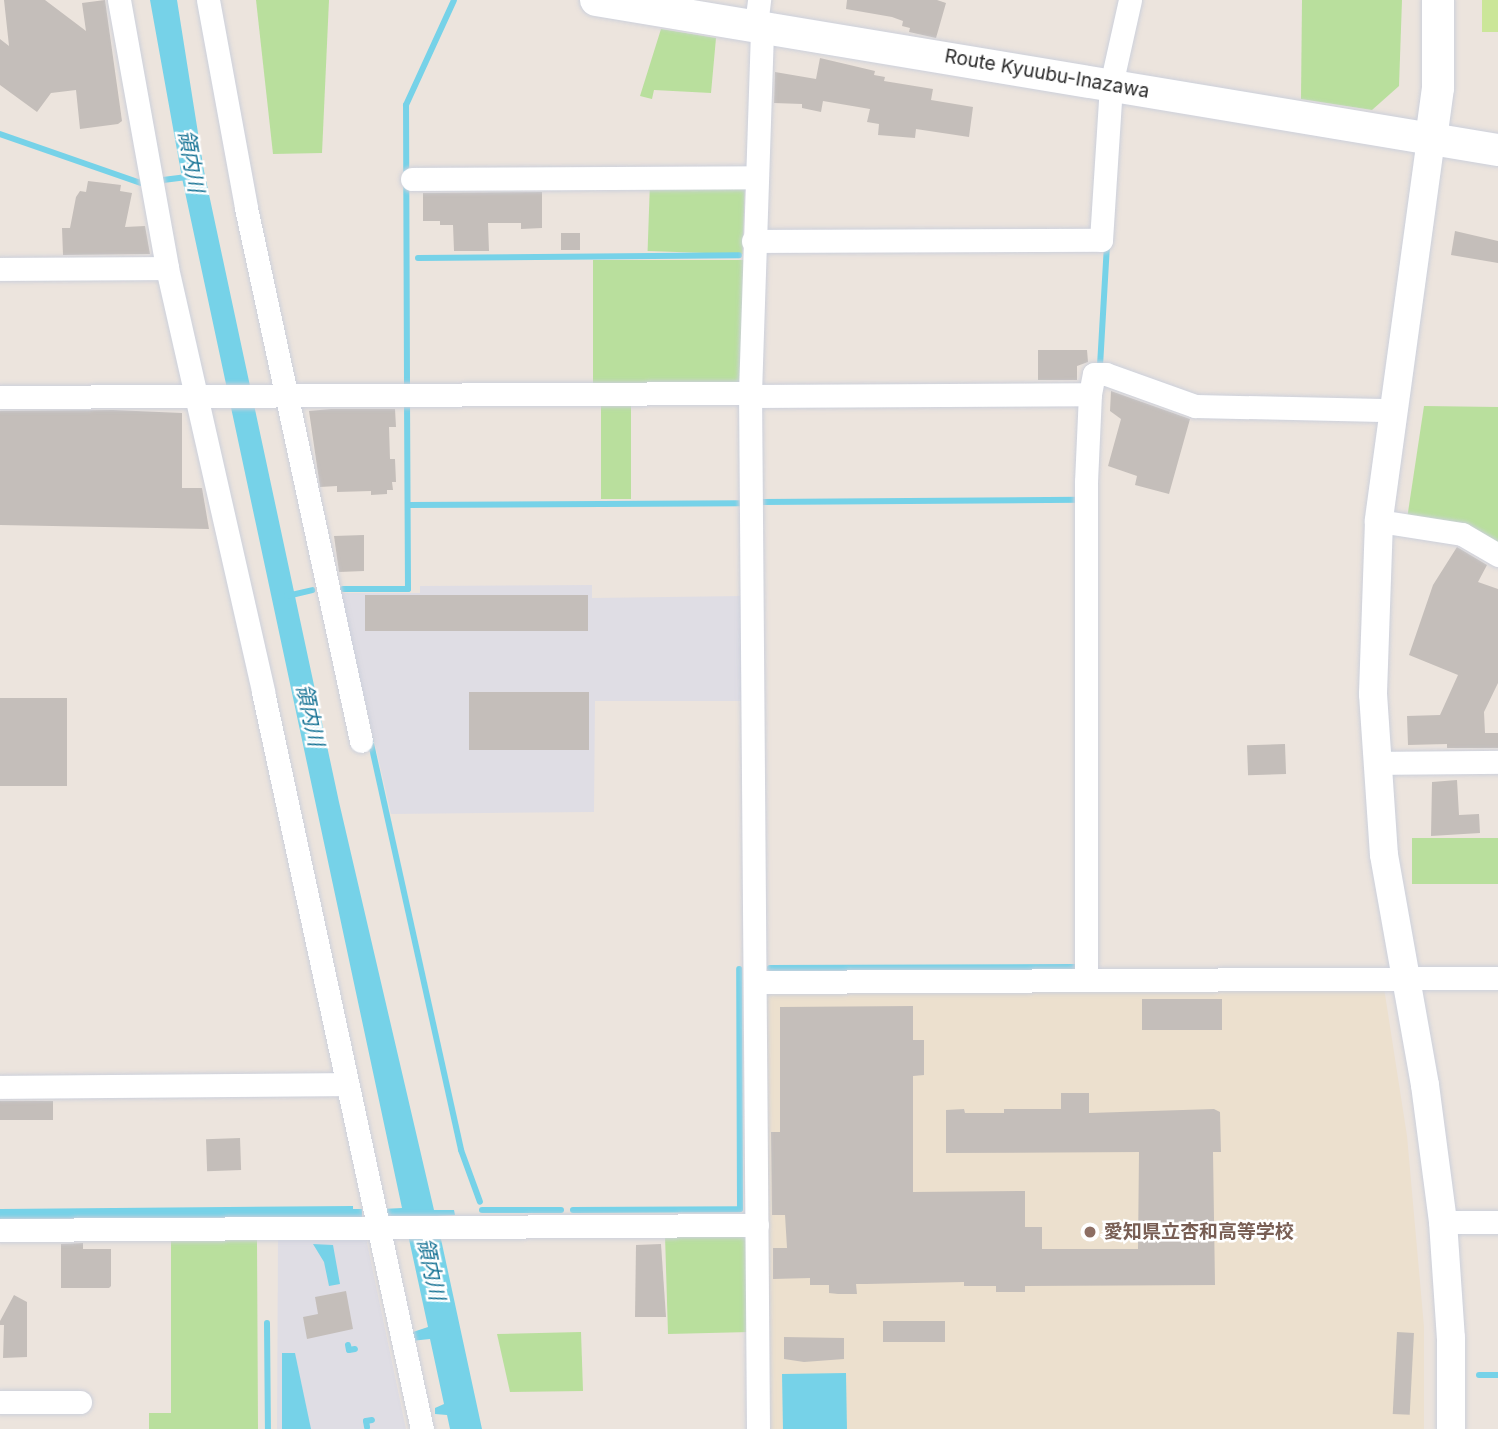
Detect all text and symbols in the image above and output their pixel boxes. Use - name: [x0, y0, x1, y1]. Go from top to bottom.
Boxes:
- street label: Route Kyuubu-Inazawa: [943, 45, 1151, 103]
- water label: 領内川: [173, 128, 209, 194]
- water label: 領内川: [291, 682, 329, 748]
- place label: 愛知県立杏和高等学校: [1104, 1221, 1294, 1243]
- marker: 愛知県立杏和高等学校: [1082, 1224, 1098, 1240]
- water label: 領内川: [412, 1236, 450, 1302]

